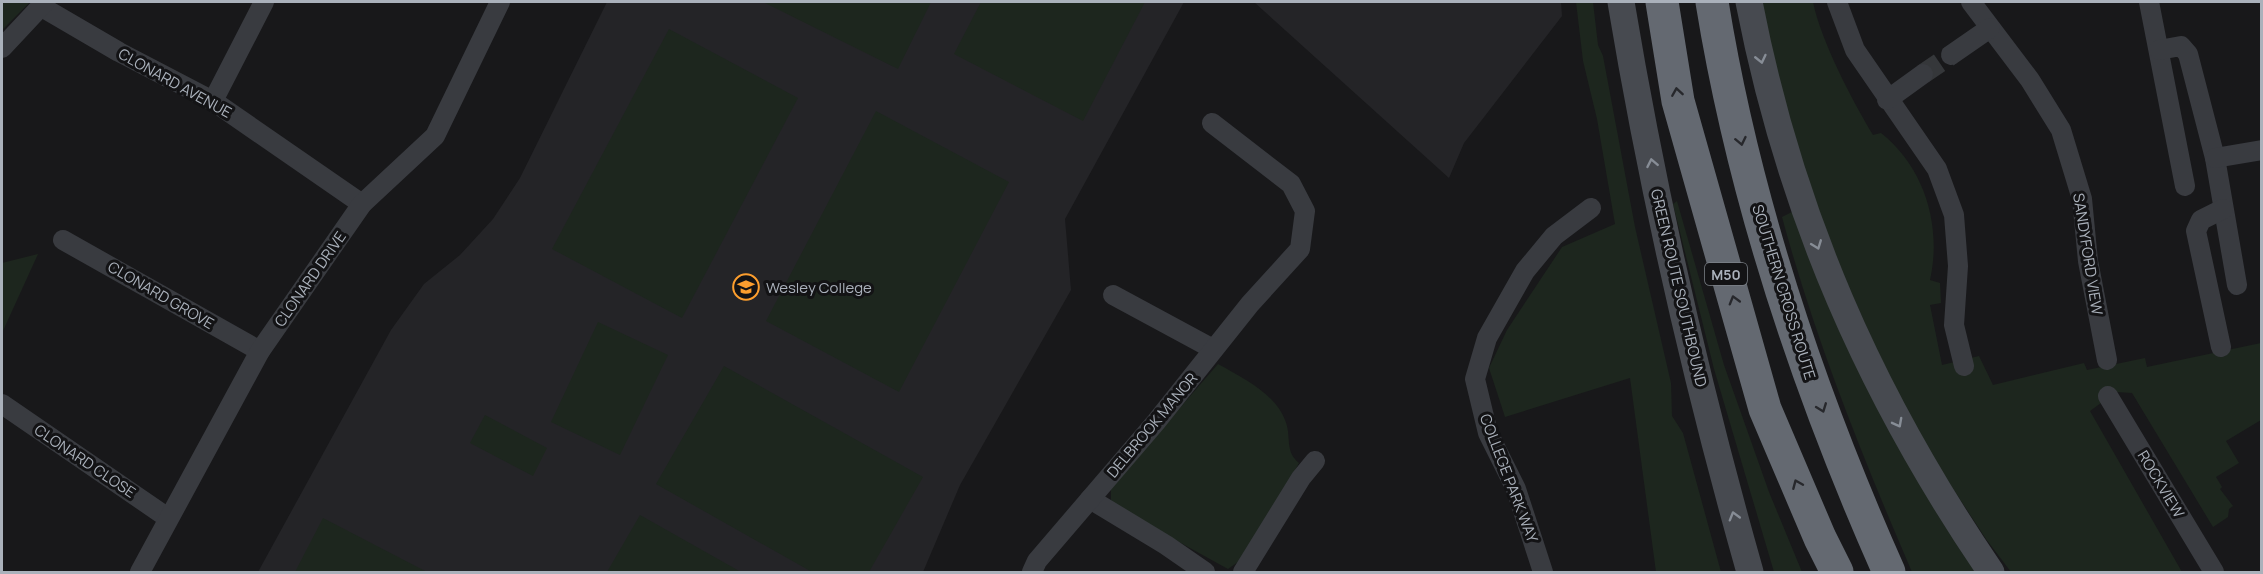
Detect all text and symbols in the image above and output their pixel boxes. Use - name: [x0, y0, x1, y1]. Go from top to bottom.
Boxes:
- street label: CLONARD AVENUE: [115, 43, 235, 123]
- one-way arrow: [1753, 54, 1766, 64]
- one-way arrow: [1671, 87, 1683, 96]
- one-way arrow: [1734, 136, 1747, 146]
- one-way arrow: [1646, 158, 1659, 168]
- street label: GREEN ROUTE SOUTHBOUND: [1646, 187, 1712, 389]
- street label: SANDYFORD VIEW: [2068, 192, 2108, 316]
- street label: SOUTHERN CROSS ROUTE: [1747, 202, 1821, 382]
- street label: CLONARD DRIVE: [269, 227, 351, 331]
- one-way arrow: [1810, 239, 1822, 250]
- street label: CLONARD GROVE: [104, 256, 218, 334]
- road number: M50: [1705, 263, 1747, 285]
- school or university icon: Wesley College: [731, 272, 761, 302]
- place label: Wesley College: [766, 277, 872, 298]
- one-way arrow: [1729, 295, 1741, 306]
- street label: DELBROOK MANOR: [1102, 368, 1202, 482]
- one-way arrow: [1815, 401, 1827, 412]
- street label: COLLEGE PARK WAY: [1475, 411, 1543, 546]
- one-way arrow: [1890, 416, 1902, 427]
- street label: CLONARD CLOSE: [30, 419, 140, 503]
- street label: ROCKVIEW: [2133, 446, 2189, 522]
- one-way arrow: [1792, 479, 1804, 490]
- one-way arrow: [1729, 511, 1742, 521]

